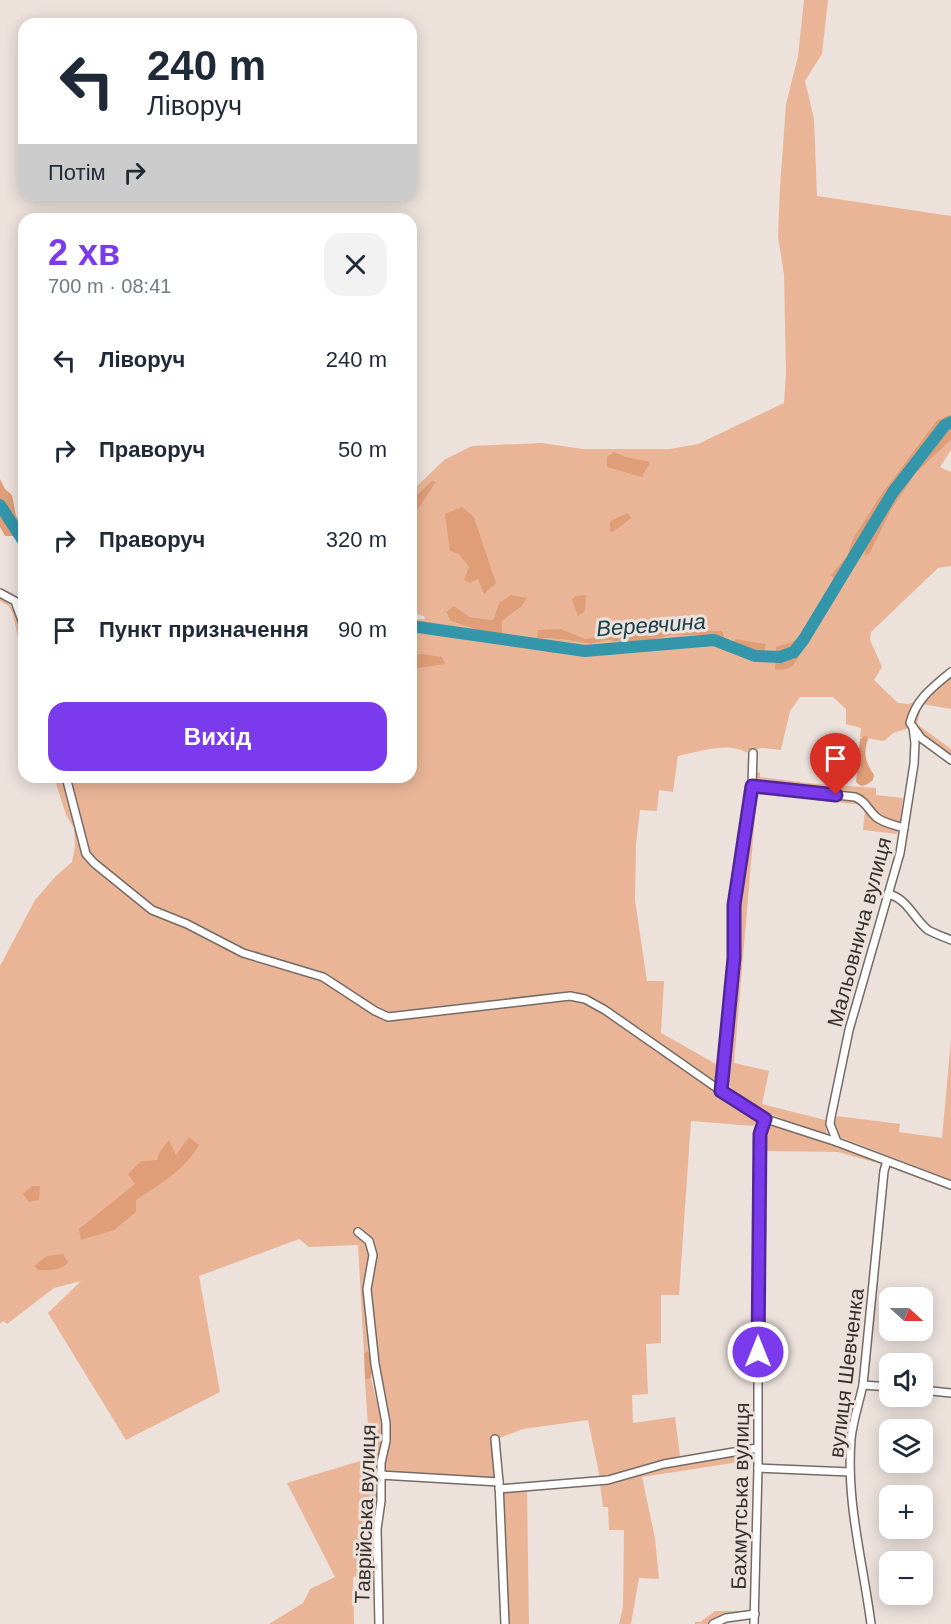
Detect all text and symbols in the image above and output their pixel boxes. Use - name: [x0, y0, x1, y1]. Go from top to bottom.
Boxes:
- icon: left: [48, 42, 126, 120]
- text: 240 m: [147, 42, 266, 89]
- text: Ліворуч: [147, 91, 242, 121]
- icon: right: [118, 156, 151, 189]
- text: Потім: [48, 160, 106, 185]
- text: 2 хв: [48, 232, 120, 273]
- button: close: [324, 233, 387, 296]
- text: 700 m · 08:41: [48, 275, 171, 297]
- icon: left: [48, 344, 81, 377]
- text: Ліворуч: [99, 347, 185, 372]
- text: 240 m: [326, 347, 387, 372]
- icon: right: [48, 434, 81, 467]
- text: Праворуч: [99, 437, 205, 462]
- text: 50 m: [338, 437, 387, 462]
- icon: right: [48, 524, 81, 557]
- text: Праворуч: [99, 527, 205, 552]
- text: 320 m: [326, 527, 387, 552]
- water label: Веревчина: [595, 609, 707, 641]
- icon: arrive: [48, 614, 81, 647]
- text: Пункт призначення: [99, 617, 309, 642]
- text: 90 m: [338, 617, 387, 642]
- button: Вихід: [48, 702, 387, 771]
- pin: [810, 733, 861, 795]
- icon: arrive: [819, 742, 852, 775]
- street label: Мальовнича вулиця: [823, 835, 895, 1029]
- street label: вулиця Шевченка: [824, 1287, 868, 1459]
- north arrow: [879, 1287, 933, 1341]
- map controls: [879, 1287, 933, 1605]
- position arrow: [726, 1320, 790, 1384]
- button: sound: [879, 1353, 933, 1407]
- street label: Бахмутська вулиця: [727, 1402, 753, 1590]
- button: layers: [879, 1419, 933, 1473]
- street label: Таврійська вулиця: [350, 1424, 380, 1604]
- button: +: [879, 1485, 933, 1539]
- button: −: [879, 1551, 933, 1605]

